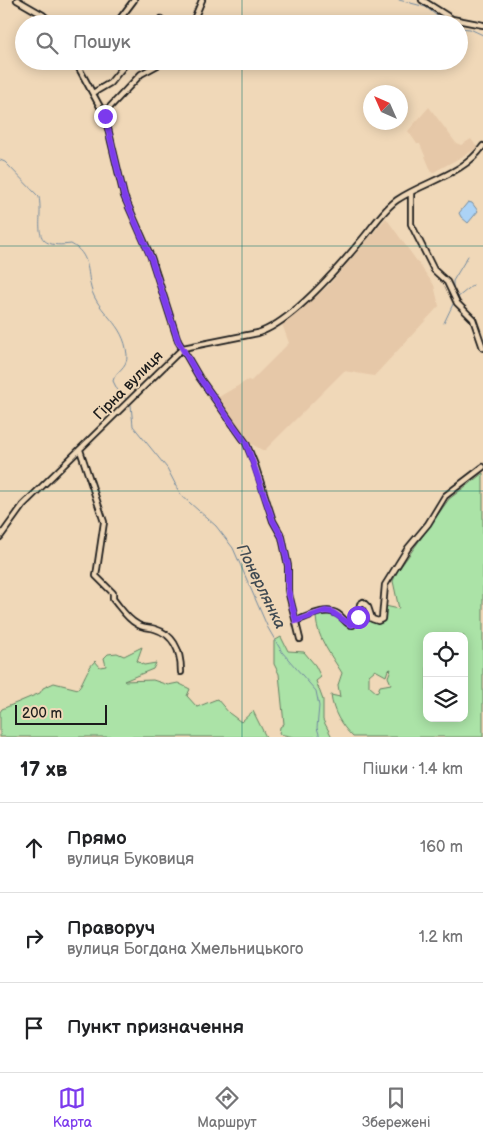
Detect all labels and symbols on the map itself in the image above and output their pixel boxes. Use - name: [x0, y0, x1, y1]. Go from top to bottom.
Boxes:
- north arrow: [363, 85, 408, 130]
- route end: [94, 105, 117, 128]
- street label: Гірна вулиця: [90, 347, 167, 424]
- water label: Понерлянка: [232, 541, 289, 632]
- route start: [347, 606, 370, 629]
- scale bar: [15, 702, 108, 725]

